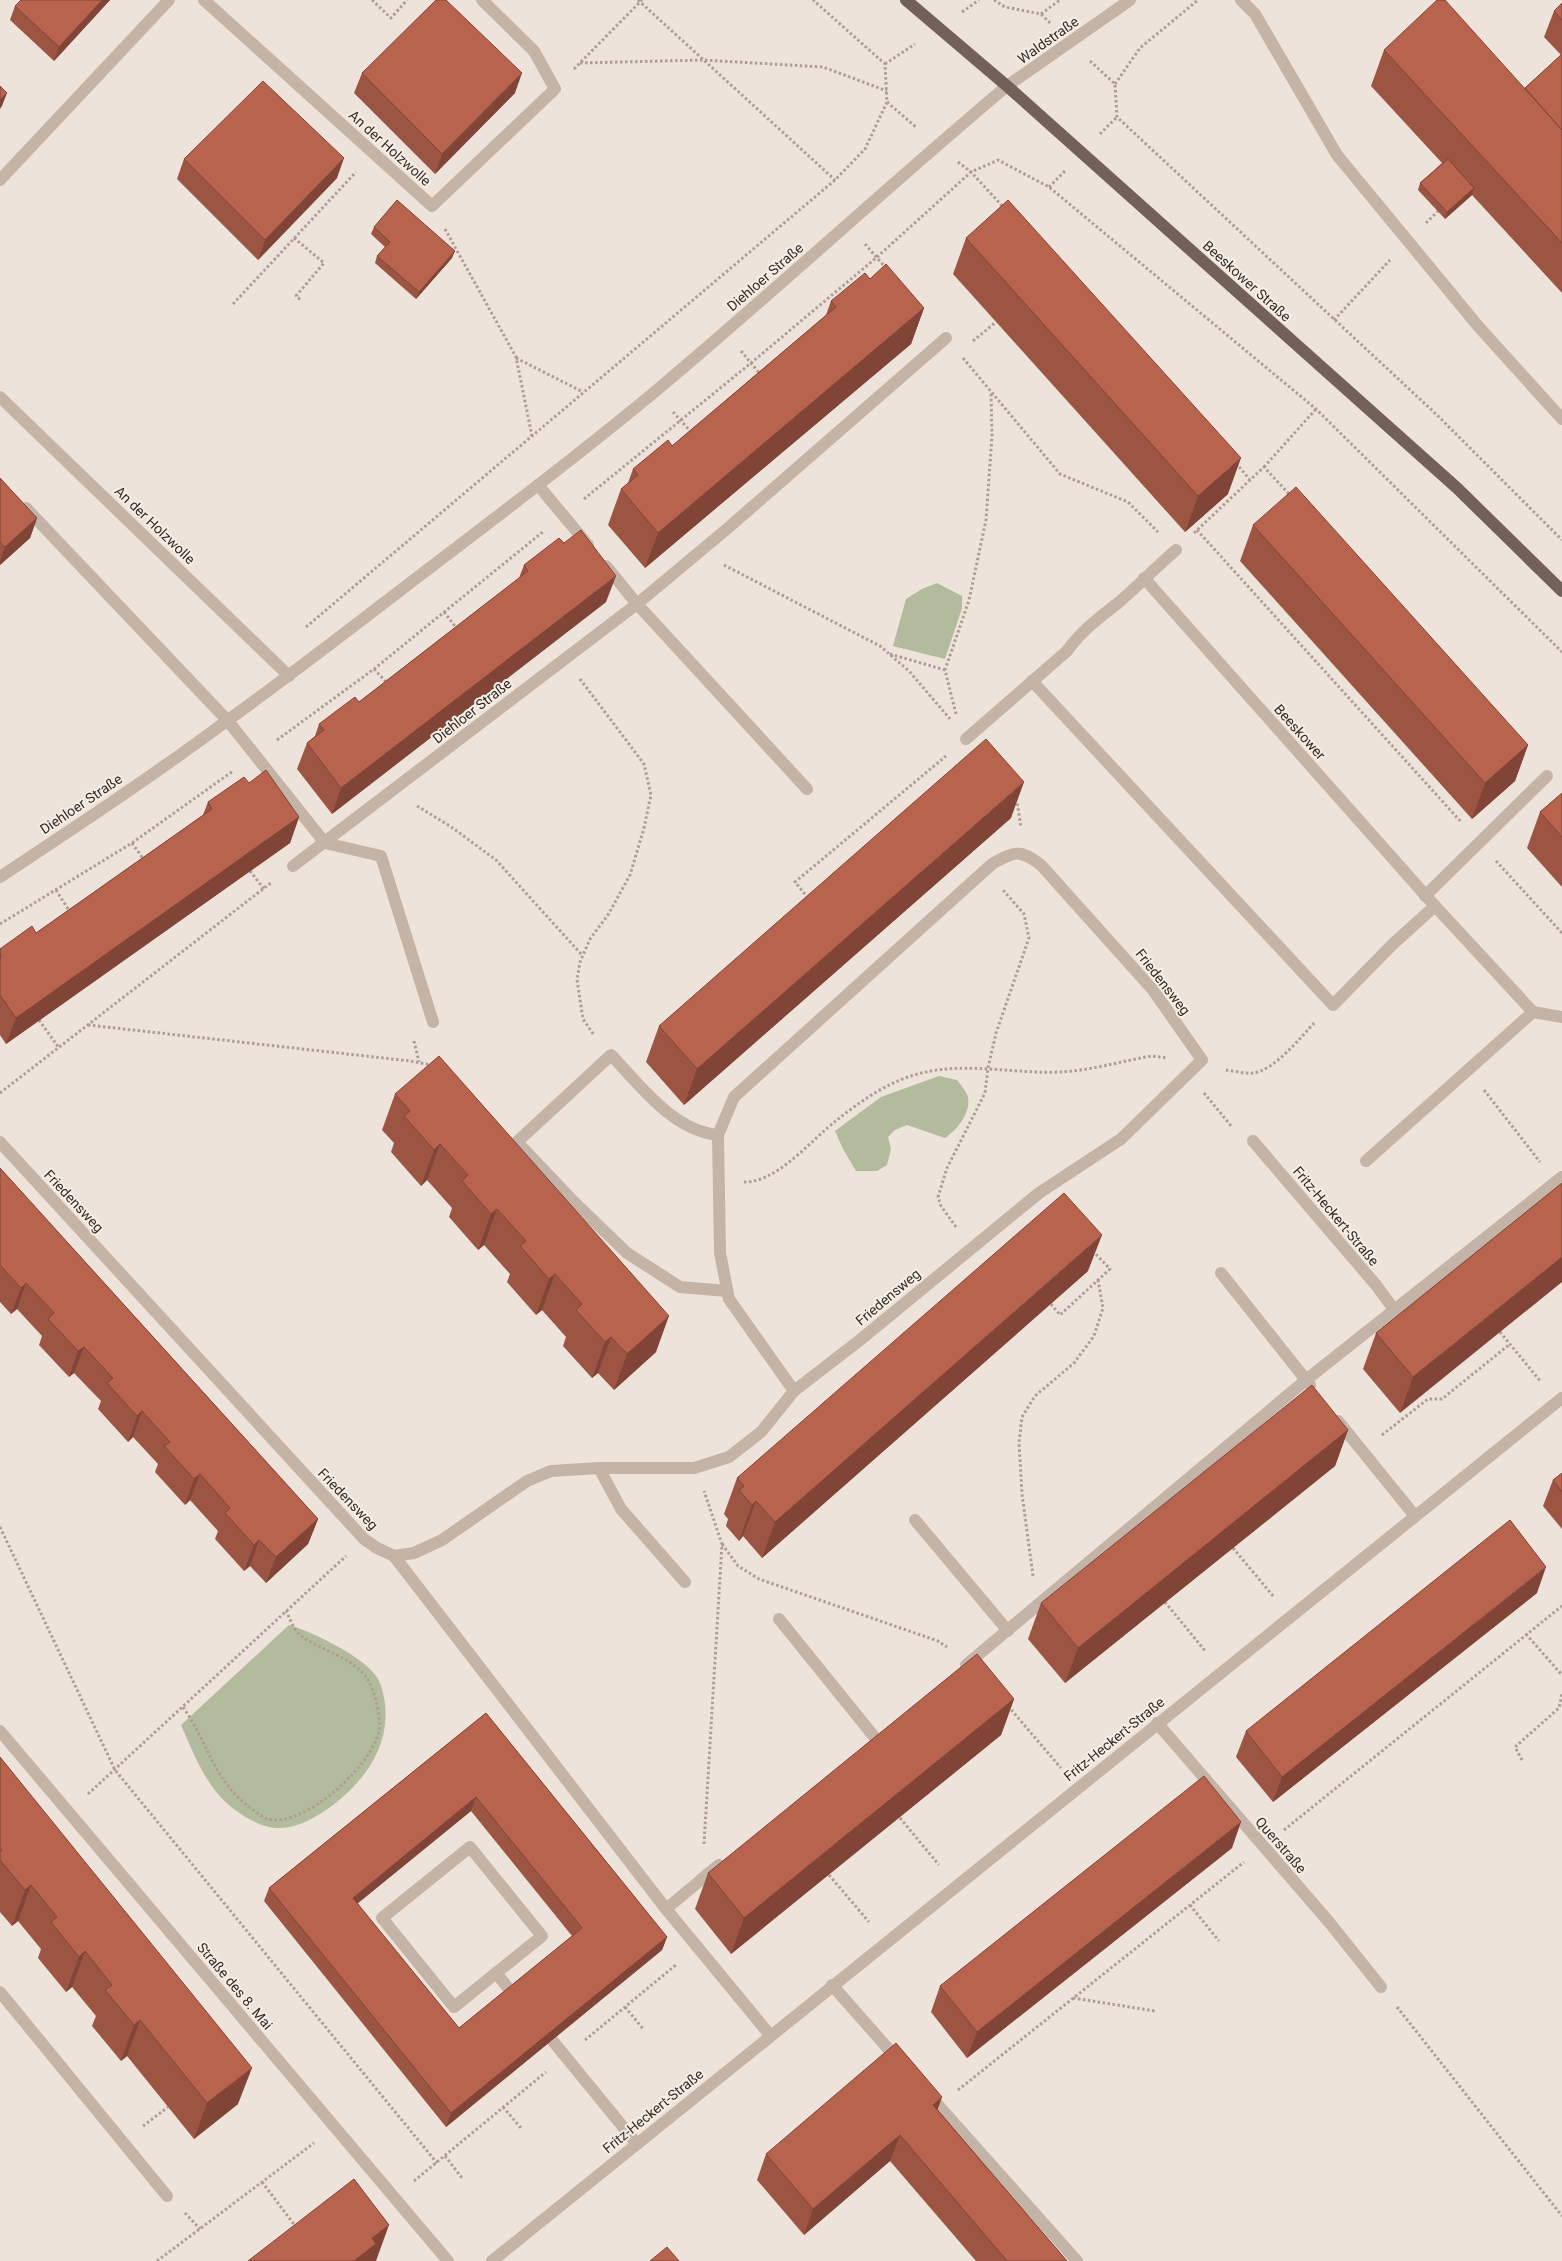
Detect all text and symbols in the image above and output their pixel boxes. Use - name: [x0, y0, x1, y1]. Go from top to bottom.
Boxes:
- street label: Waldstraße: [1014, 13, 1082, 67]
- street label: An der Holzwolle: [346, 107, 434, 189]
- street label: Beeskower Straße: [1200, 237, 1294, 325]
- street label: Diehloer Straße: [724, 240, 806, 314]
- street label: An der Holzwolle: [112, 483, 198, 567]
- street label: Diehloer Straße: [429, 675, 515, 747]
- street label: Beeskower: [1271, 701, 1329, 763]
- street label: Diehloer Straße: [37, 771, 125, 837]
- street label: Friedensweg: [1132, 946, 1194, 1018]
- street label: Fritz-Heckert-Straße: [1290, 1163, 1382, 1269]
- street label: Friedensweg: [41, 1167, 107, 1235]
- street label: Friedensweg: [853, 1265, 923, 1329]
- street label: Friedensweg: [315, 1465, 381, 1533]
- street label: Fritz-Heckert-Straße: [1061, 1694, 1167, 1784]
- street label: Querstraße: [1252, 1814, 1310, 1876]
- street label: Straße des 8. Mai: [194, 1939, 276, 2033]
- street label: Fritz-Heckert-Straße: [600, 2066, 706, 2156]

